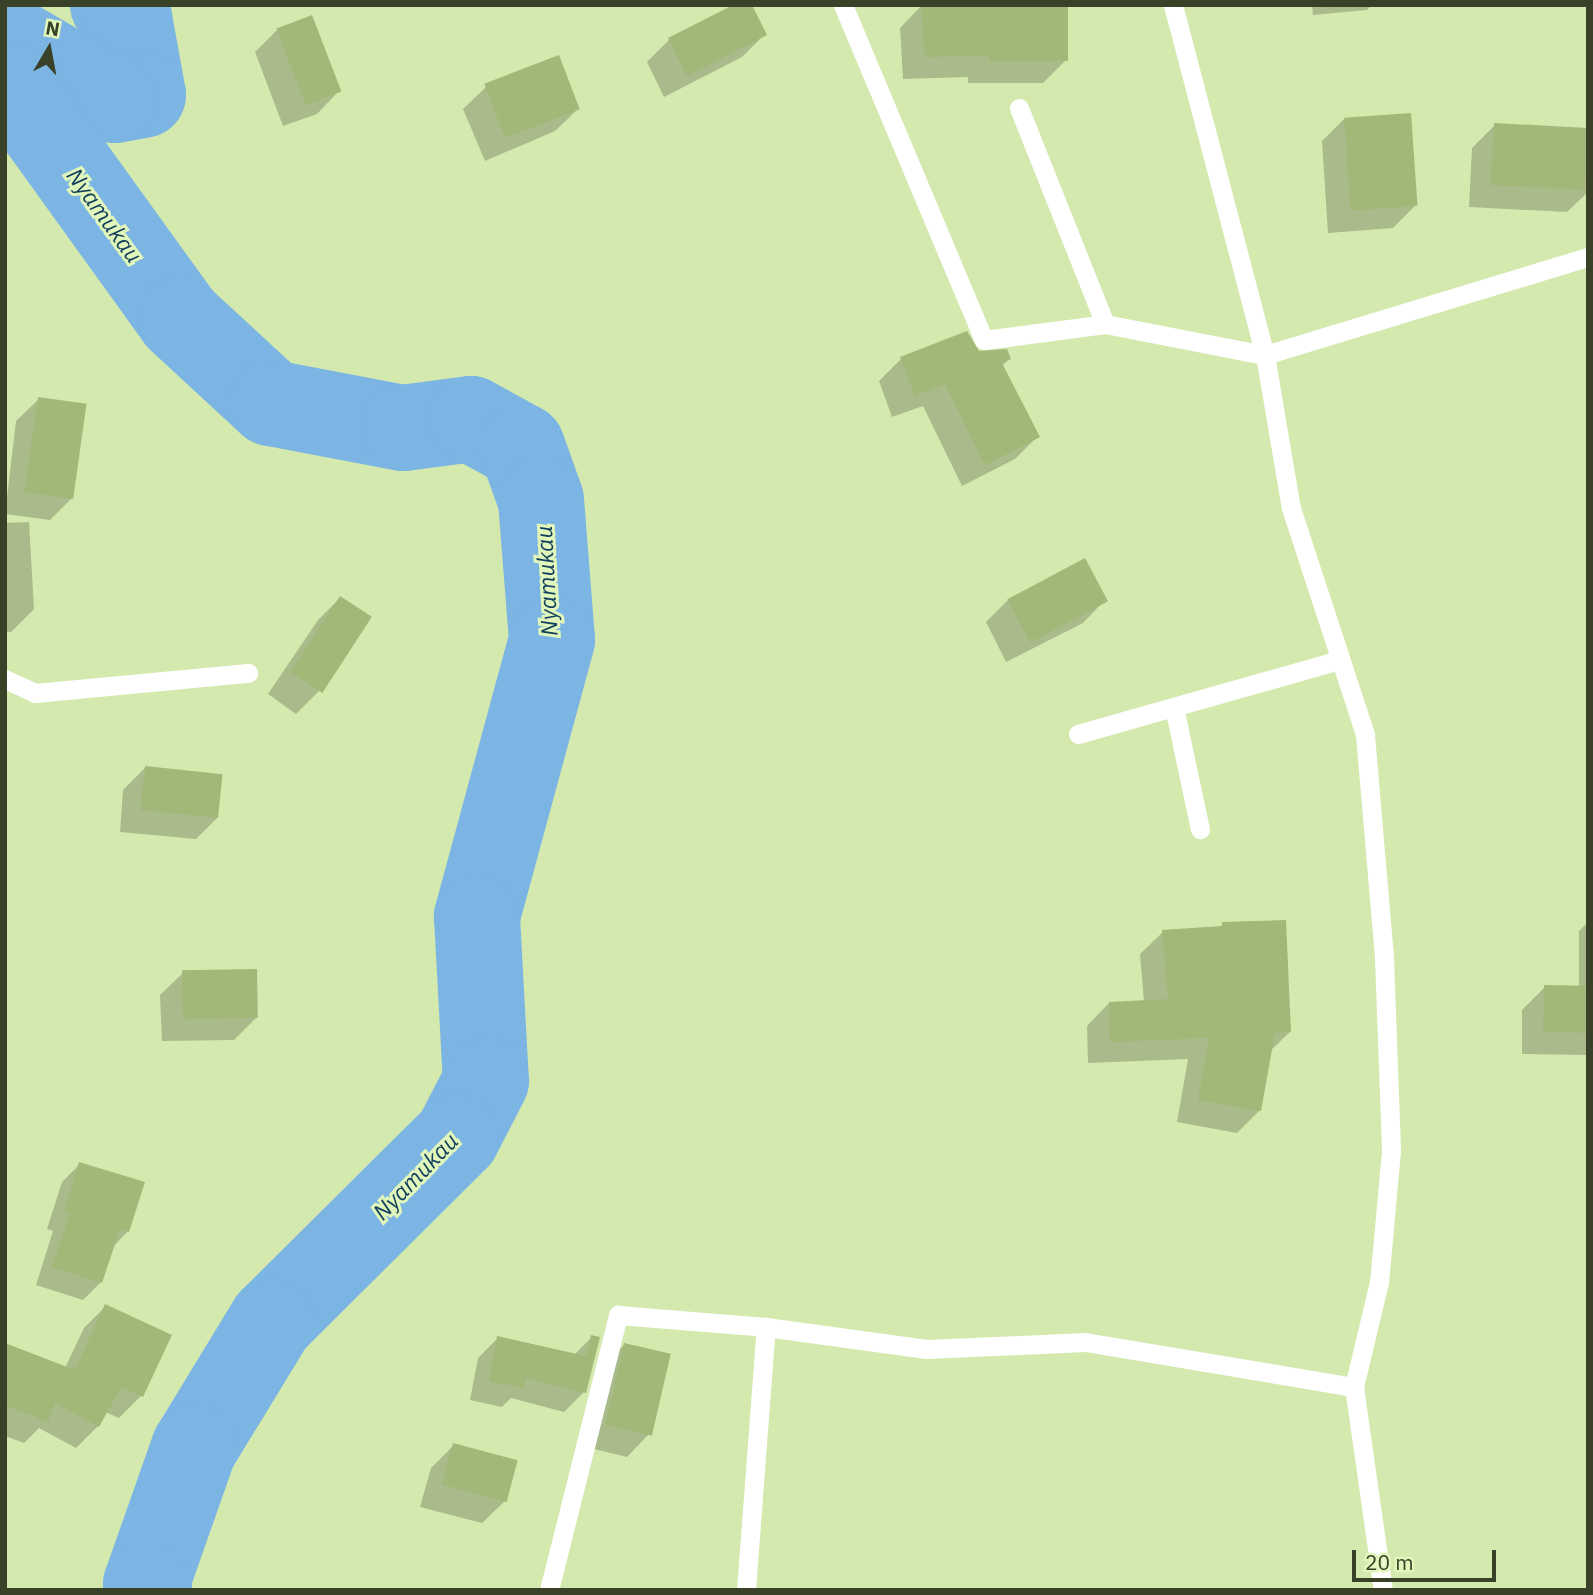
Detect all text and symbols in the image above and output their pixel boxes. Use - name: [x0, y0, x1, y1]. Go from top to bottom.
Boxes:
- north arrow: [14, 14, 84, 84]
- text: N: [44, 15, 62, 41]
- water label: Nyamukau: [61, 162, 149, 268]
- water label: Nyamukau: [529, 525, 563, 637]
- water label: Nyamukau: [367, 1127, 463, 1225]
- scale bar: [1355, 1536, 1498, 1580]
- text: 20 m: [1365, 1548, 1414, 1576]

